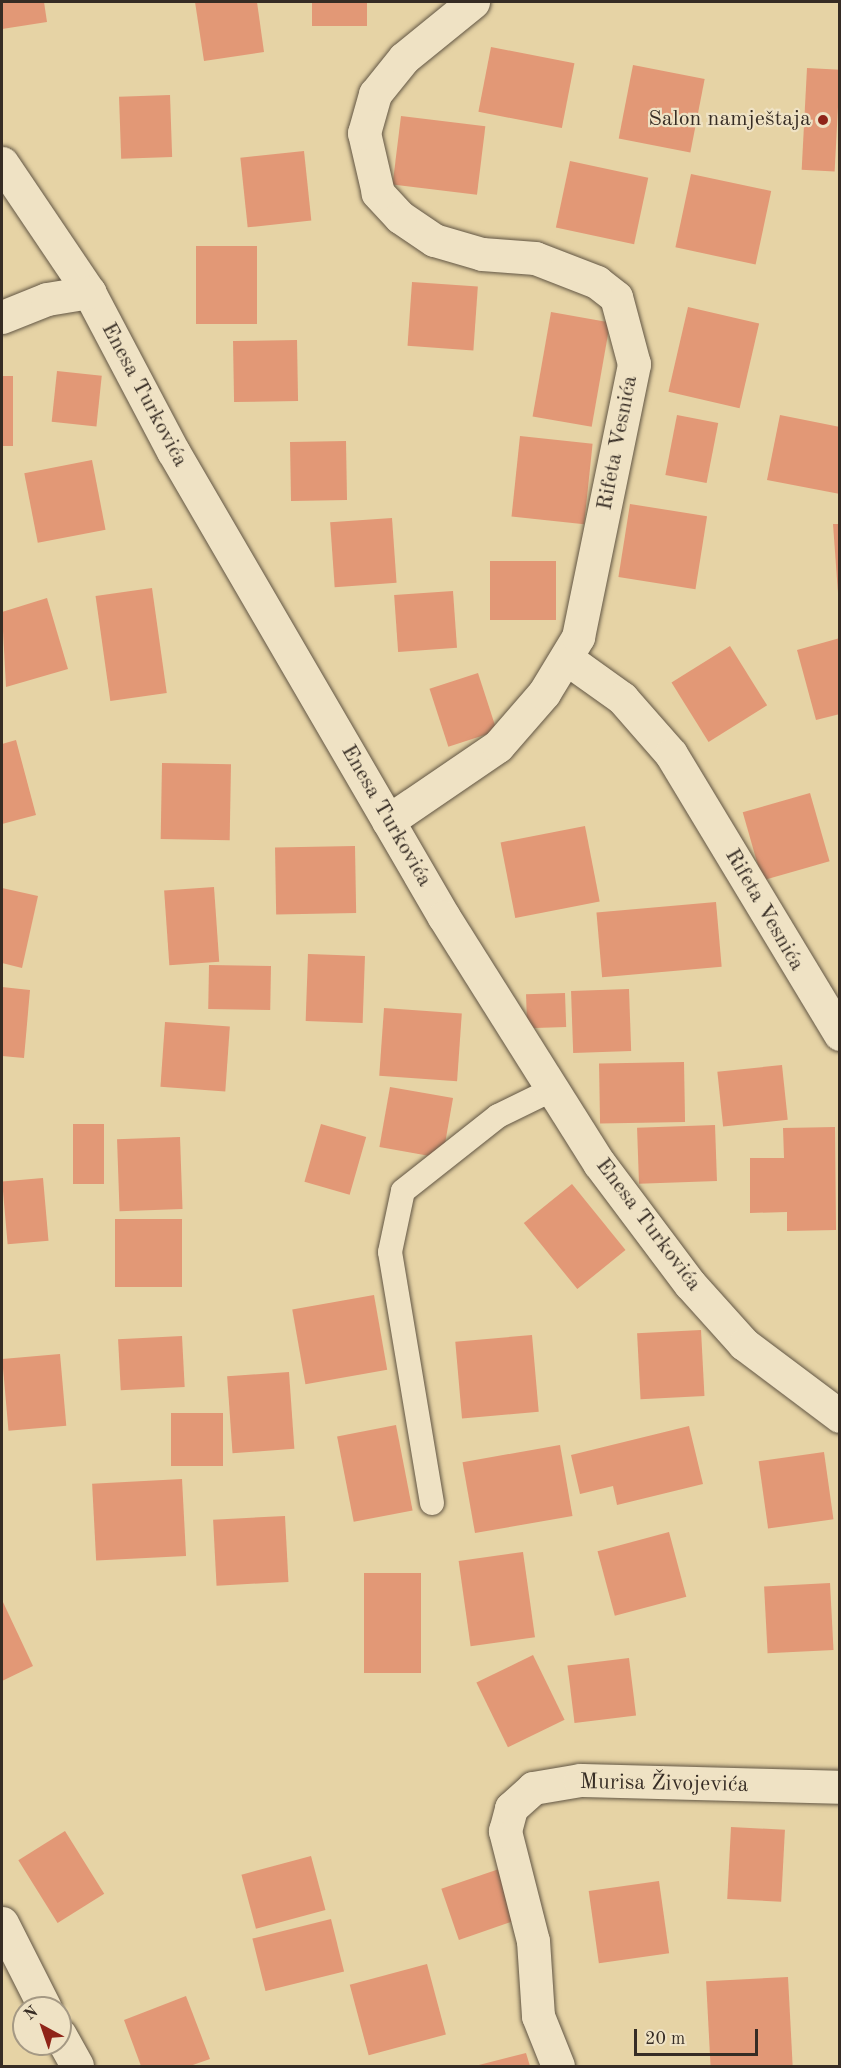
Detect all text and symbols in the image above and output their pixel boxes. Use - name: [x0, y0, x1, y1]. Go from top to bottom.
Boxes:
- place label: Salon namještaja: [648, 107, 811, 133]
- marker: Salon namještaja: [816, 113, 830, 127]
- street label: Enesa Turkovića: [95, 318, 193, 472]
- street label: Rifeta Vesnića: [592, 373, 644, 513]
- street label: Enesa Turkovića: [335, 740, 437, 892]
- street label: Rifeta Vesnića: [718, 844, 810, 976]
- street label: Enesa Turkovića: [589, 1153, 707, 1297]
- street label: Murisa Živojevića: [579, 1769, 749, 1799]
- north arrow: [12, 1996, 72, 2056]
- text: N: [22, 2004, 42, 2024]
- scale bar: [637, 2017, 762, 2055]
- text: 20 m: [645, 2030, 685, 2048]

